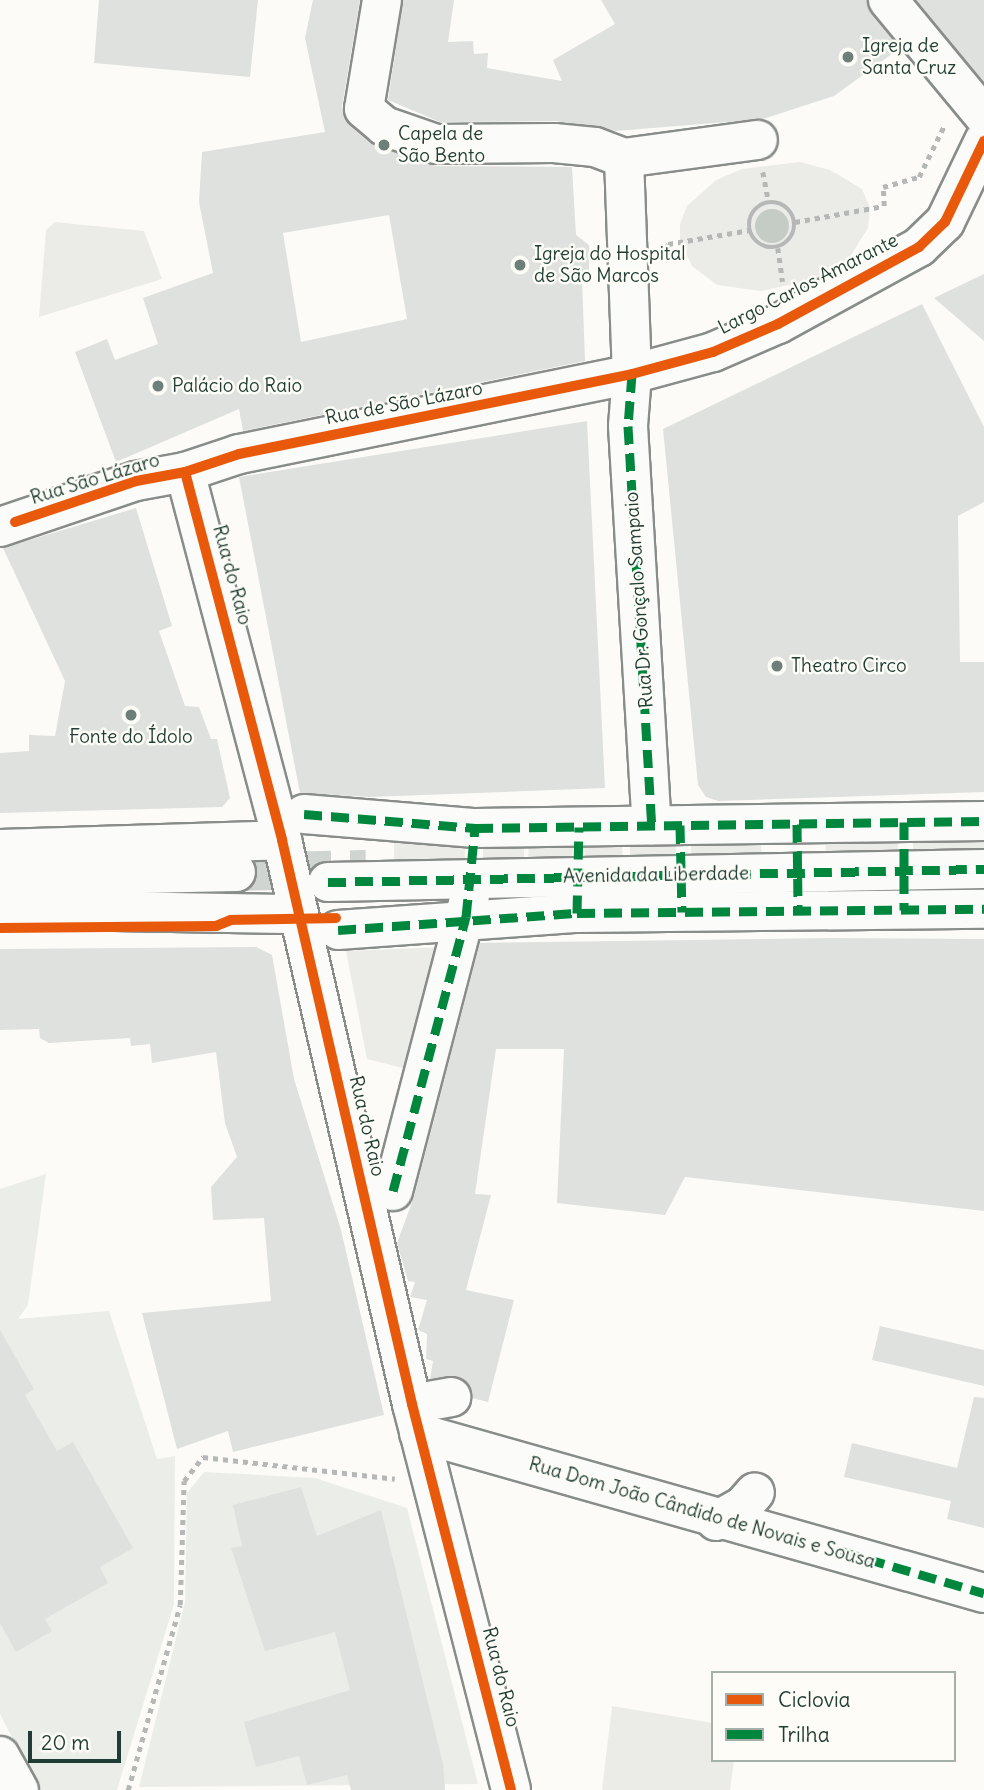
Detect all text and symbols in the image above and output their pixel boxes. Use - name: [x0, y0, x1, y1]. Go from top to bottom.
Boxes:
- place label: Igreja de Santa Cruz: [862, 35, 956, 79]
- marker: Igreja de Santa Cruz: [840, 49, 856, 65]
- place label: Capela de São Bento: [398, 123, 485, 167]
- marker: Capela de São Bento: [376, 137, 392, 153]
- street label: Largo Carlos Amarante: [714, 229, 902, 339]
- place label: Igreja do Hospital de São Marcos: [534, 243, 685, 287]
- marker: Igreja do Hospital de São Marcos: [512, 257, 528, 273]
- place label: Palácio do Raio: [172, 375, 302, 397]
- street label: Rua de São Lázaro: [323, 377, 485, 429]
- marker: Palácio do Raio: [150, 378, 166, 394]
- street label: Rua São Lázaro: [28, 449, 162, 509]
- street label: Rua Dr. Gonçalo Sampaio: [620, 491, 658, 709]
- street label: Rua do Raio: [208, 523, 256, 627]
- place label: Theatro Circo: [791, 655, 907, 677]
- marker: Theatro Circo: [769, 658, 785, 674]
- marker: Fonte do Ídolo: [123, 707, 139, 723]
- place label: Fonte do Ídolo: [69, 726, 193, 748]
- street label: Avenida da Liberdade: [563, 862, 749, 888]
- street label: Rua do Raio: [344, 1073, 390, 1179]
- street label: Rua Dom João Cândido de Novais e Sousa: [526, 1453, 878, 1573]
- street label: Rua do Raio: [478, 1625, 524, 1729]
- legend: [711, 1671, 956, 1762]
- text: Ciclovia: [778, 1686, 851, 1713]
- scale bar: [32, 1716, 124, 1760]
- text: Trilha: [778, 1721, 830, 1748]
- text: 20 m: [41, 1729, 90, 1756]

